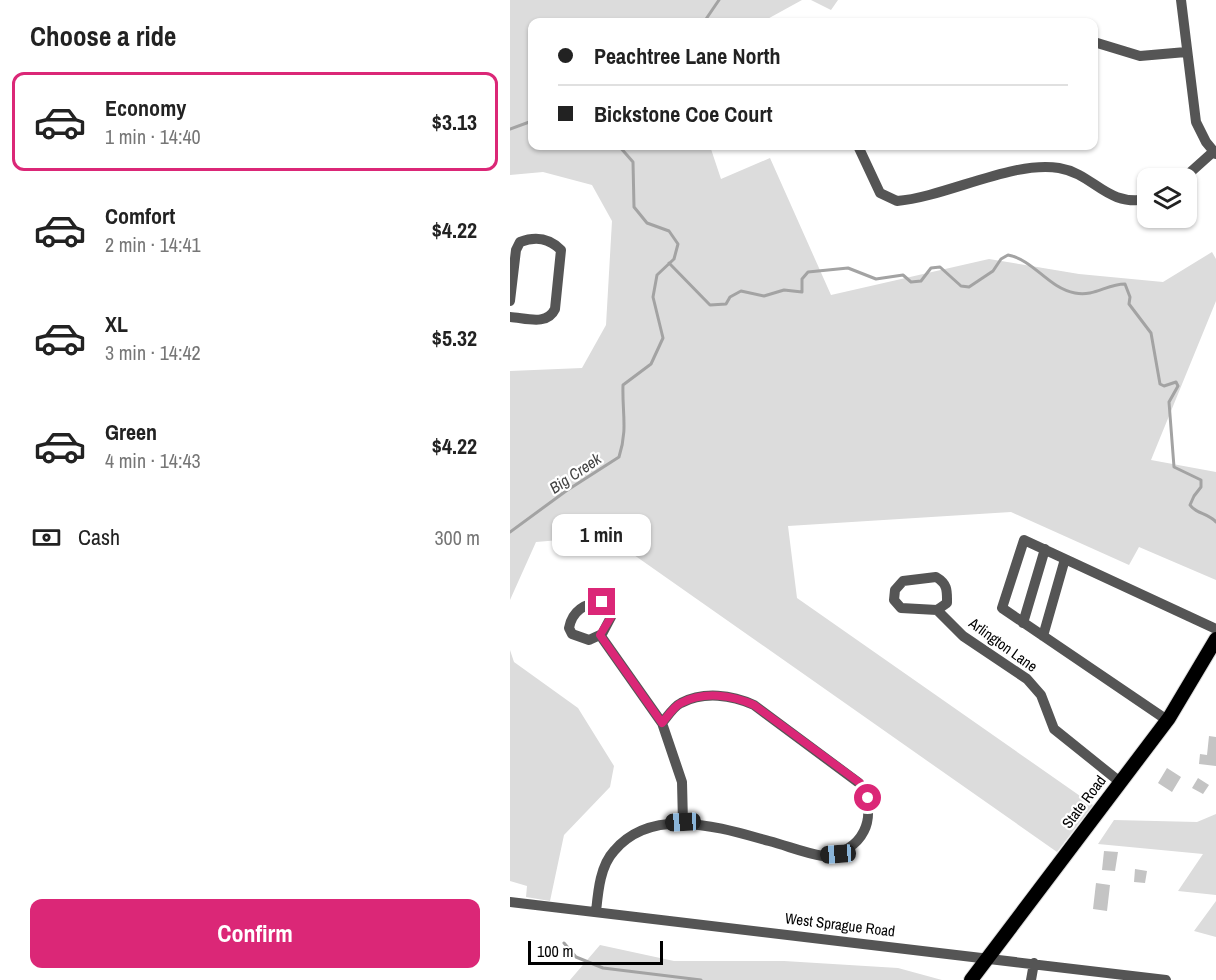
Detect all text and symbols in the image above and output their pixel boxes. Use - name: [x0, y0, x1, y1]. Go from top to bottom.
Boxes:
- text: Choose a ride: [30, 18, 176, 54]
- text: Peachtree Lane North: [594, 41, 780, 71]
- text: Economy: [105, 93, 186, 123]
- icon: car: [33, 95, 87, 149]
- text: Bickstone Coe Court: [594, 99, 772, 129]
- text: $3.13: [432, 107, 477, 137]
- text: 1 min · 14:40: [105, 123, 201, 150]
- map controls: [1137, 168, 1197, 228]
- button: layers: [1137, 168, 1197, 228]
- text: Comfort: [105, 201, 175, 231]
- icon: car: [33, 203, 87, 257]
- text: $4.22: [432, 215, 477, 245]
- text: 2 min · 14:41: [105, 231, 201, 258]
- text: XL: [105, 309, 128, 339]
- icon: car: [33, 311, 87, 365]
- text: $5.32: [432, 323, 477, 353]
- text: 3 min · 14:42: [105, 339, 201, 366]
- text: Green: [105, 417, 157, 447]
- icon: car: [33, 419, 87, 473]
- text: $4.22: [432, 431, 477, 461]
- text: 4 min · 14:43: [105, 447, 201, 474]
- water label: Big Creek: [545, 447, 606, 498]
- callout: 1 min: [552, 515, 652, 557]
- icon: cash: [30, 521, 63, 554]
- text: 1 min: [580, 521, 623, 548]
- text: Cash: [78, 522, 120, 552]
- text: 300 m: [434, 524, 480, 551]
- route end: [588, 588, 615, 615]
- street label: Arlington Lane: [964, 612, 1042, 677]
- street label: State Road: [1057, 771, 1111, 833]
- route start: [854, 784, 881, 811]
- car: [665, 812, 701, 832]
- car: [819, 844, 857, 864]
- button: Confirm: [30, 899, 480, 968]
- street label: West Sprague Road: [784, 907, 896, 942]
- scale bar: [528, 938, 663, 966]
- text: 100 m: [537, 940, 573, 962]

